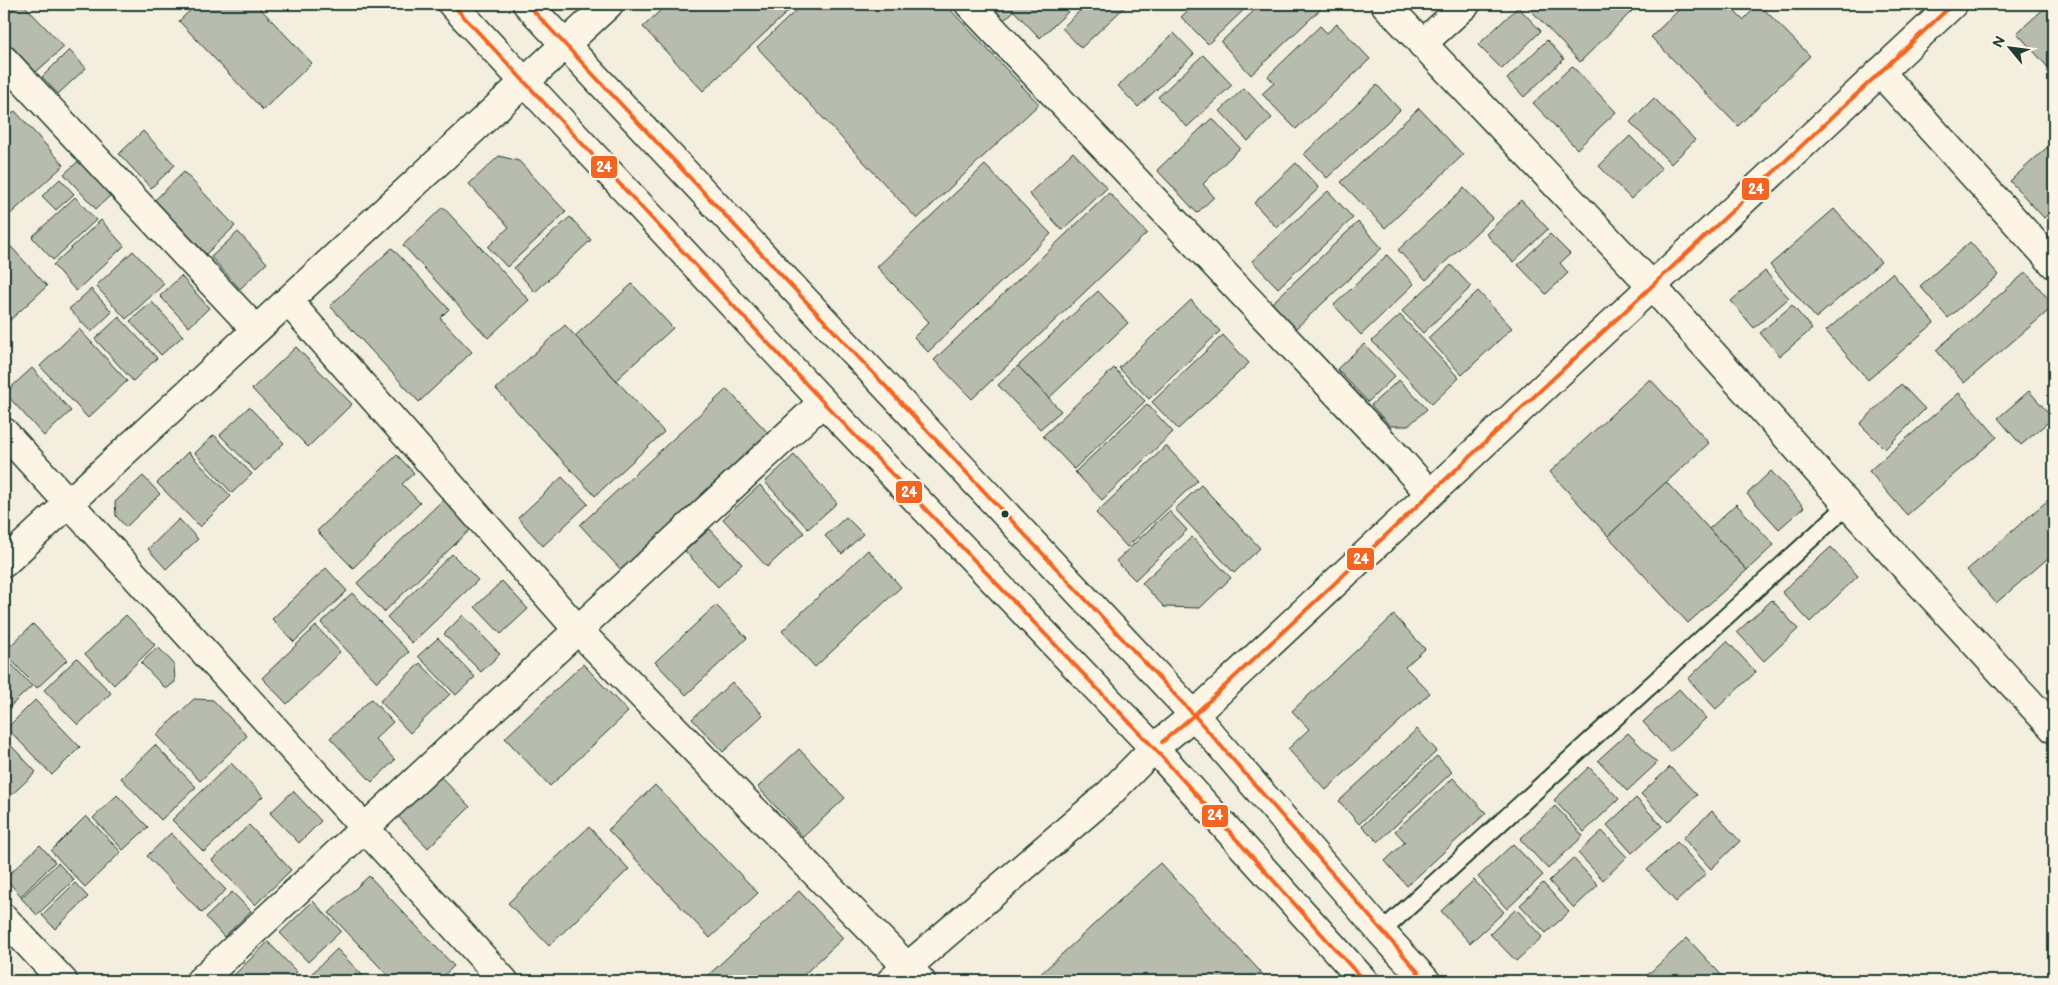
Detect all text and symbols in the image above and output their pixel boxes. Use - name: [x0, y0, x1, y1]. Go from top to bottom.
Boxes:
- north arrow: [1986, 22, 2036, 72]
- text: N: [1989, 33, 2009, 51]
- line badge: 24: [590, 155, 618, 179]
- text: 24: [596, 159, 613, 176]
- line badge: 24: [1741, 177, 1770, 201]
- text: 24: [1748, 181, 1765, 198]
- line badge: 24: [895, 480, 923, 504]
- text: 24: [901, 484, 918, 501]
- unlabelled marker: [1000, 509, 1010, 519]
- line badge: 24: [1346, 547, 1375, 571]
- text: 24: [1353, 551, 1370, 568]
- line badge: 24: [1201, 804, 1229, 828]
- text: 24: [1207, 807, 1224, 824]

